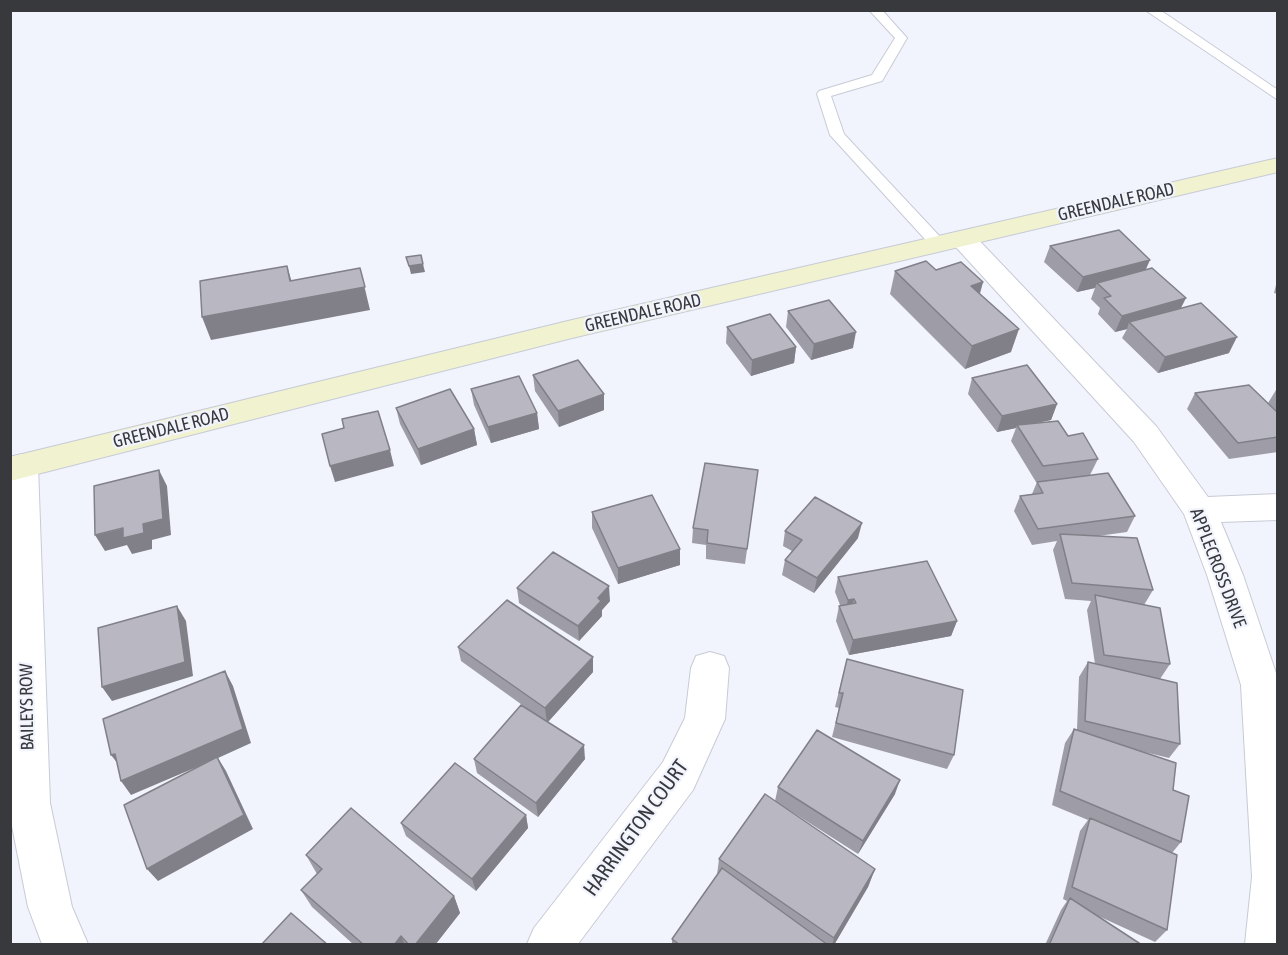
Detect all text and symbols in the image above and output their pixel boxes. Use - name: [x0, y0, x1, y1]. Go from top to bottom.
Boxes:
- street label: GREENDALE ROAD: [1056, 178, 1176, 226]
- street label: GREENDALE ROAD: [583, 289, 703, 337]
- street label: GREENDALE ROAD: [111, 403, 231, 453]
- street label: APPLECROSS DRIVE: [1185, 505, 1251, 631]
- street label: BAILEYS ROW: [15, 663, 39, 751]
- street label: HARRINGTON COURT: [578, 755, 694, 901]

